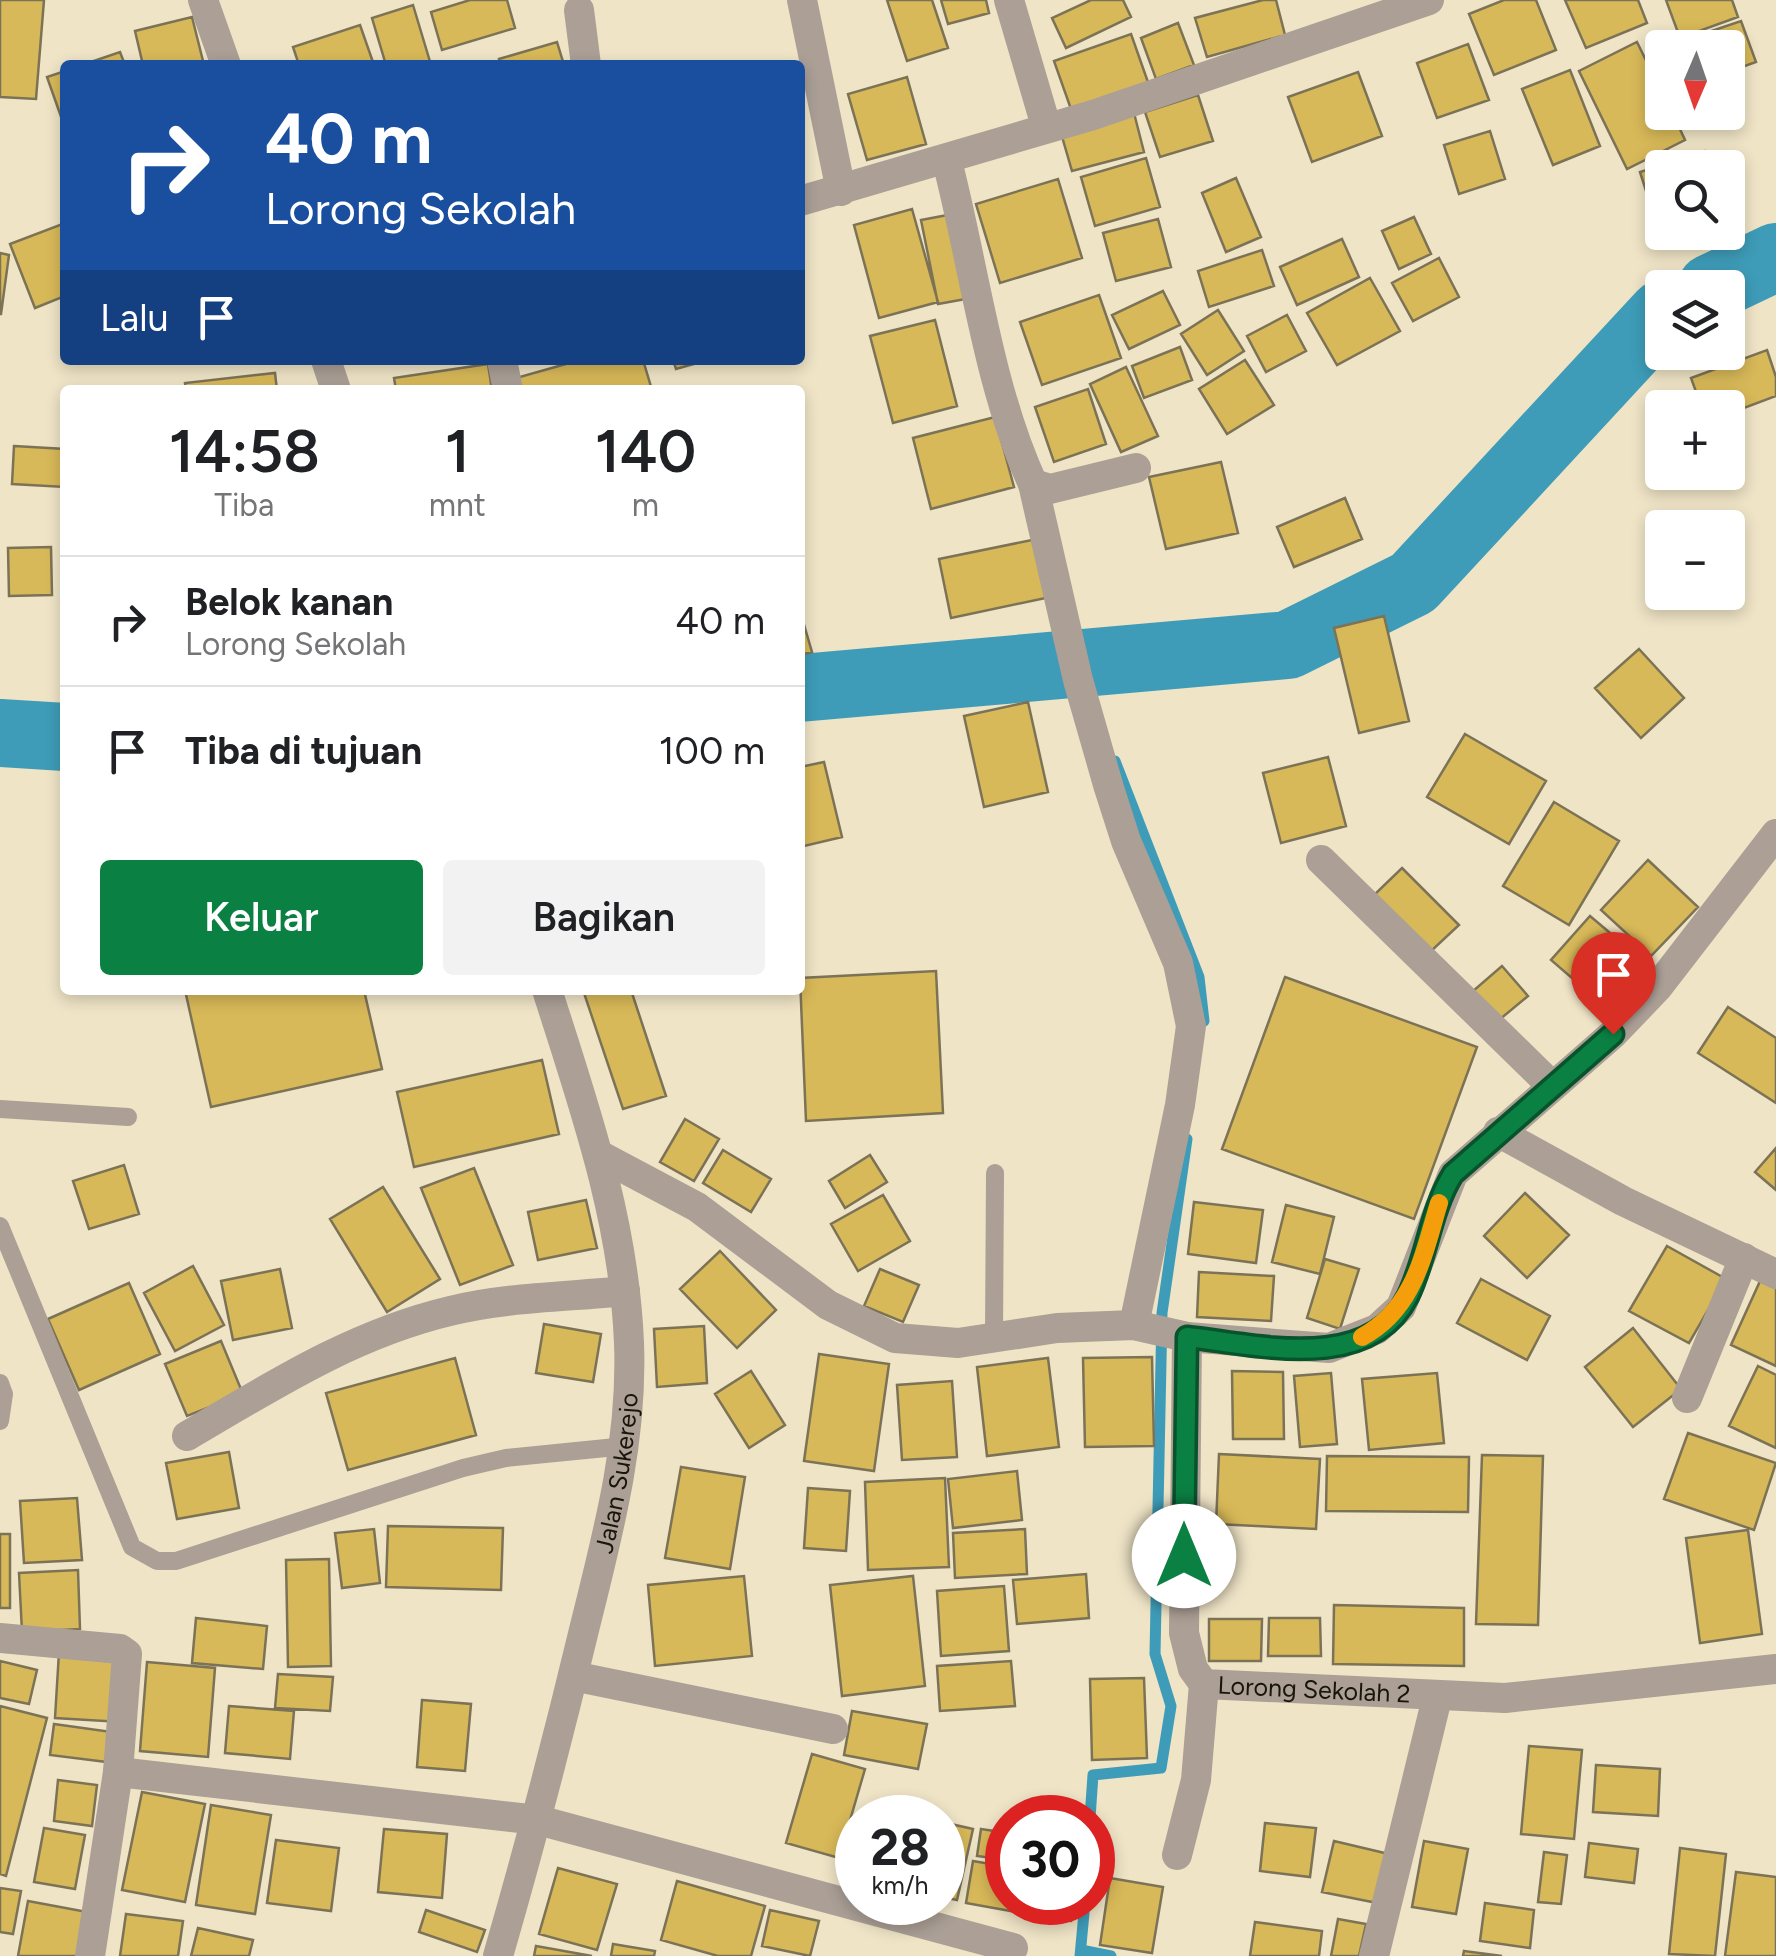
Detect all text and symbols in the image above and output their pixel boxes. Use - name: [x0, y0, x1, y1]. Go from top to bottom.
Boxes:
- north arrow: [1645, 30, 1745, 130]
- map controls: [1645, 30, 1745, 610]
- text: 40 m: [265, 96, 432, 181]
- icon: right: [100, 100, 230, 230]
- button: search: [1645, 150, 1745, 250]
- text: Lorong Sekolah: [265, 181, 576, 235]
- button: layers: [1645, 270, 1745, 370]
- icon: arrive: [189, 290, 244, 345]
- text: Lalu: [100, 295, 169, 341]
- button: +: [1645, 390, 1745, 490]
- text: 14:58: [169, 415, 320, 487]
- text: 1: [445, 415, 470, 487]
- text: 140: [595, 415, 696, 487]
- text: Tiba: [214, 486, 274, 524]
- text: mnt: [429, 486, 486, 524]
- text: m: [632, 486, 659, 524]
- button: −: [1645, 510, 1745, 610]
- text: Belok kanan: [185, 579, 393, 625]
- icon: right: [100, 594, 155, 649]
- text: 40 m: [675, 598, 765, 644]
- text: Lorong Sekolah: [185, 625, 406, 663]
- icon: arrive: [100, 724, 155, 779]
- text: Tiba di tujuan: [185, 728, 422, 774]
- text: 100 m: [659, 728, 765, 774]
- button: Keluar: [100, 860, 423, 975]
- button: Bagikan: [443, 860, 765, 975]
- pin: [1571, 932, 1656, 1035]
- icon: arrive: [1586, 947, 1641, 1002]
- street label: Jalan Sukerejo: [588, 1392, 644, 1556]
- position arrow: [1132, 1504, 1236, 1608]
- street label: Lorong Sekolah 2: [1217, 1670, 1411, 1709]
- speed limit sign: 30: [985, 1795, 1115, 1925]
- text: 28: [870, 1817, 930, 1878]
- text: km/h: [871, 1870, 929, 1900]

